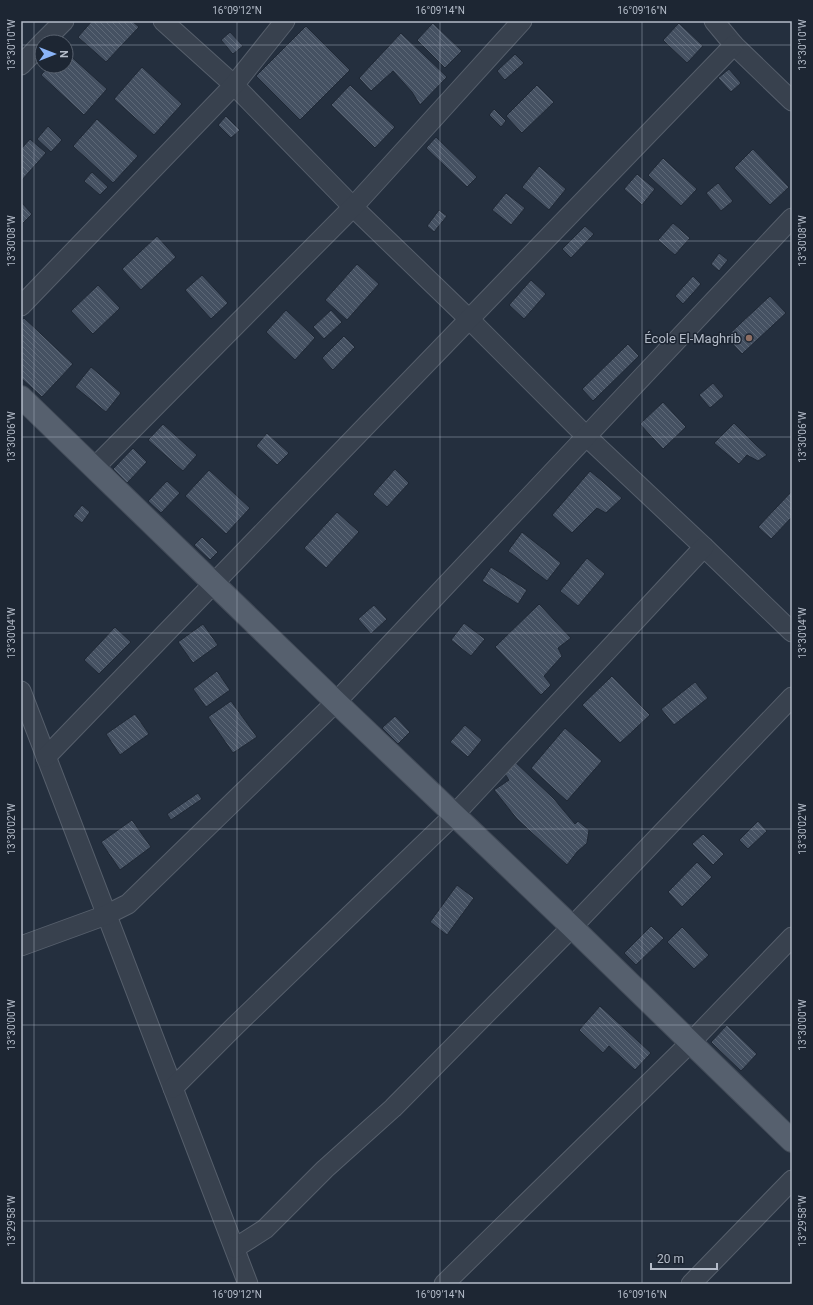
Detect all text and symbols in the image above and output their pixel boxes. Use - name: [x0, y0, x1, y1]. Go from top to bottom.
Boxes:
- text: 16°09'12"N: [212, 5, 262, 16]
- text: 16°09'14"N: [415, 5, 465, 16]
- text: 16°09'16"N: [617, 5, 667, 16]
- text: 13°30'10"W: [6, 19, 17, 71]
- text: 13°30'10"W: [797, 19, 808, 71]
- north arrow: [34, 34, 74, 74]
- text: N: [57, 50, 70, 58]
- text: 13°30'08"W: [6, 215, 17, 267]
- text: 13°30'08"W: [797, 215, 808, 267]
- place label: École El-Maghrib: [644, 331, 741, 346]
- marker: École El-Maghrib: [744, 333, 754, 343]
- text: 13°30'06"W: [6, 411, 17, 463]
- text: 13°30'06"W: [797, 411, 808, 463]
- text: 13°30'04"W: [6, 607, 17, 659]
- text: 13°30'04"W: [797, 607, 808, 659]
- text: 13°30'02"W: [6, 803, 17, 855]
- text: 13°30'02"W: [797, 803, 808, 855]
- text: 13°30'00"W: [6, 999, 17, 1051]
- text: 13°30'00"W: [797, 999, 808, 1051]
- text: 13°29'58"W: [6, 1195, 17, 1247]
- text: 13°29'58"W: [797, 1195, 808, 1247]
- scale bar: [651, 1245, 717, 1271]
- text: 20 m: [657, 1252, 684, 1266]
- text: 16°09'12"N: [212, 1289, 262, 1300]
- text: 16°09'14"N: [415, 1289, 465, 1300]
- text: 16°09'16"N: [617, 1289, 667, 1300]

